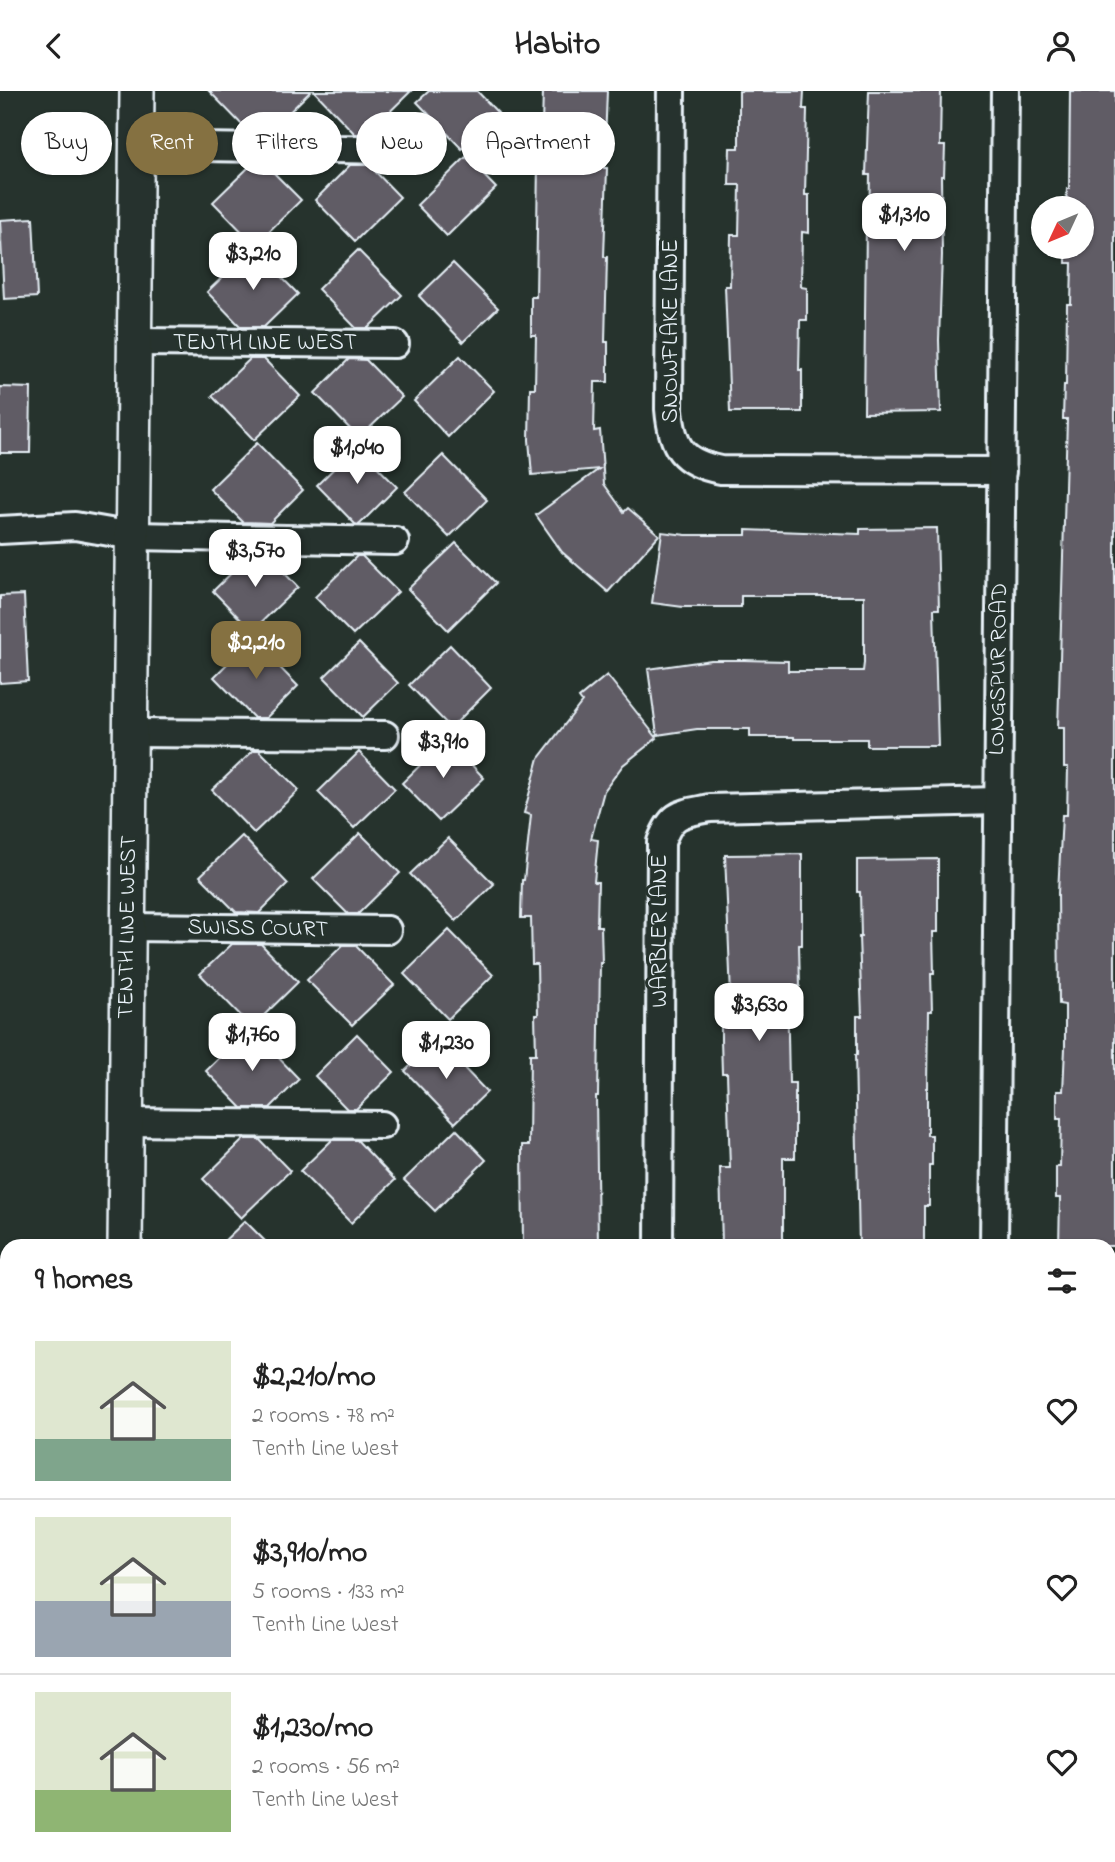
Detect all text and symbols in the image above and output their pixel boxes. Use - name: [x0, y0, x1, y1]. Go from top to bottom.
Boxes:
- text: Habito: [515, 22, 600, 69]
- icon: back: [35, 27, 73, 65]
- icon: person: [1042, 27, 1080, 65]
- chip: Buy: [21, 112, 112, 175]
- chip: Rent: [126, 112, 218, 175]
- chip: Filters: [232, 112, 342, 175]
- chip: New: [356, 112, 447, 175]
- chip: Apartment: [461, 112, 615, 175]
- pin: $1,310: [847, 193, 961, 253]
- north arrow: [1031, 196, 1094, 259]
- map controls: [1031, 196, 1094, 259]
- text: $1,310: [878, 199, 930, 232]
- pin: $3,210: [196, 233, 310, 292]
- text: $3,210: [225, 238, 281, 271]
- street label: SNOWFLAKE LANE: [655, 239, 688, 423]
- street label: TENTH LINE WEST: [173, 327, 357, 360]
- pin: $1,040: [300, 427, 414, 486]
- text: $1,040: [330, 432, 384, 465]
- pin: $3,570: [198, 529, 312, 589]
- text: $3,570: [225, 535, 285, 568]
- street label: LONGSPUR ROAD: [981, 583, 1017, 755]
- pin: $2,210: [199, 621, 313, 681]
- text: $2,210: [227, 627, 285, 660]
- pin: $3,910: [386, 721, 500, 780]
- text: $3,910: [417, 726, 469, 759]
- street label: TENTH LINE WEST: [110, 835, 146, 1019]
- street label: WARBLER LANE: [644, 854, 677, 1008]
- street label: SWISS COURT: [187, 911, 329, 947]
- pin: $3,630: [702, 983, 816, 1043]
- text: $3,630: [731, 989, 787, 1022]
- pin: $1,760: [195, 1013, 309, 1073]
- text: $1,760: [225, 1019, 279, 1052]
- pin: $1,230: [389, 1021, 503, 1081]
- text: $1,230: [418, 1027, 474, 1060]
- text: 9 homes: [35, 1259, 133, 1303]
- icon: filters: [1043, 1262, 1081, 1300]
- text: $2,210/mo: [252, 1356, 376, 1400]
- icon: home: [91, 1369, 175, 1453]
- icon: heart: [1043, 1392, 1081, 1430]
- text: 2 rooms · 78 m²: [252, 1400, 395, 1433]
- text: Tenth Line West: [252, 1433, 399, 1466]
- text: $3,910/mo: [252, 1532, 367, 1576]
- icon: home: [91, 1545, 175, 1629]
- icon: heart: [1043, 1568, 1081, 1606]
- text: 5 rooms · 133 m²: [252, 1576, 405, 1609]
- text: Tenth Line West: [252, 1609, 399, 1642]
- text: $1,230/mo: [252, 1707, 373, 1751]
- icon: home: [91, 1720, 175, 1804]
- icon: heart: [1043, 1743, 1081, 1781]
- text: 2 rooms · 56 m²: [252, 1751, 400, 1784]
- text: Tenth Line West: [252, 1784, 399, 1817]

